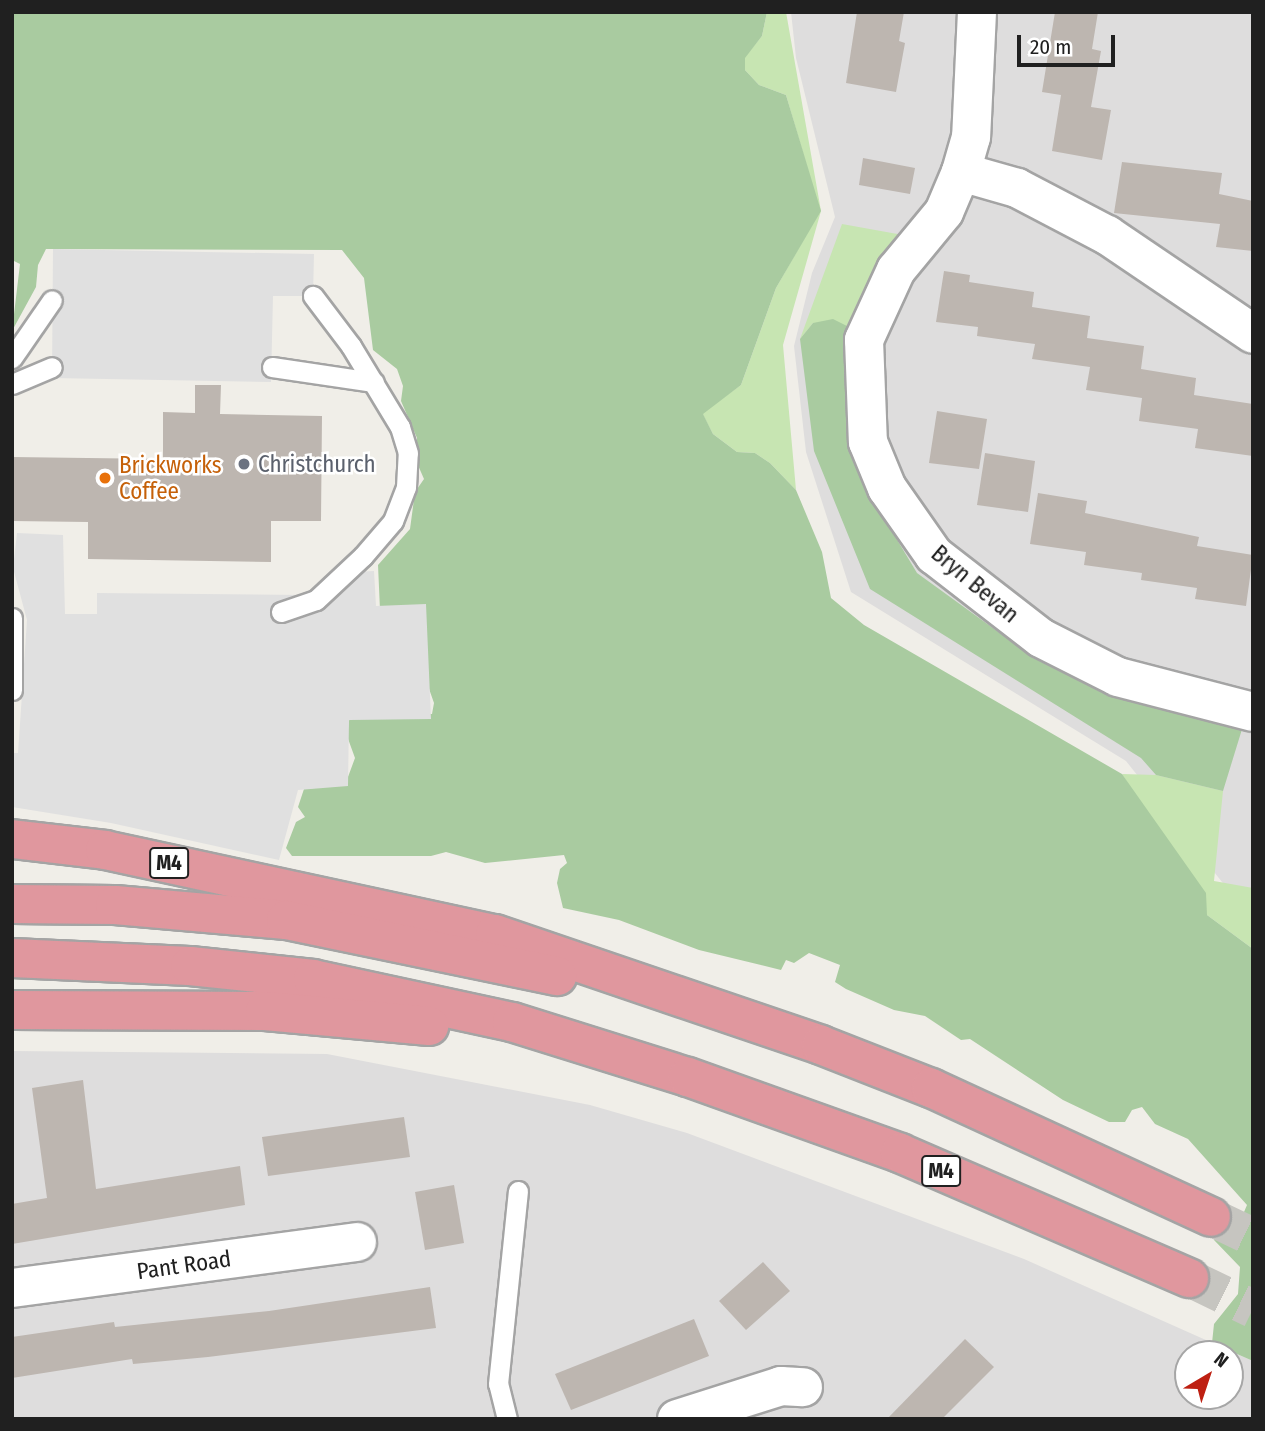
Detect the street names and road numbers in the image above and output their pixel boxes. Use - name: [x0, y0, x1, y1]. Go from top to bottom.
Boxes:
- street label: Bryn Bevan: [926, 540, 1024, 628]
- road number: M4: [148, 846, 190, 880]
- road number: M4: [920, 1154, 962, 1188]
- street label: Pant Road: [135, 1245, 233, 1285]

